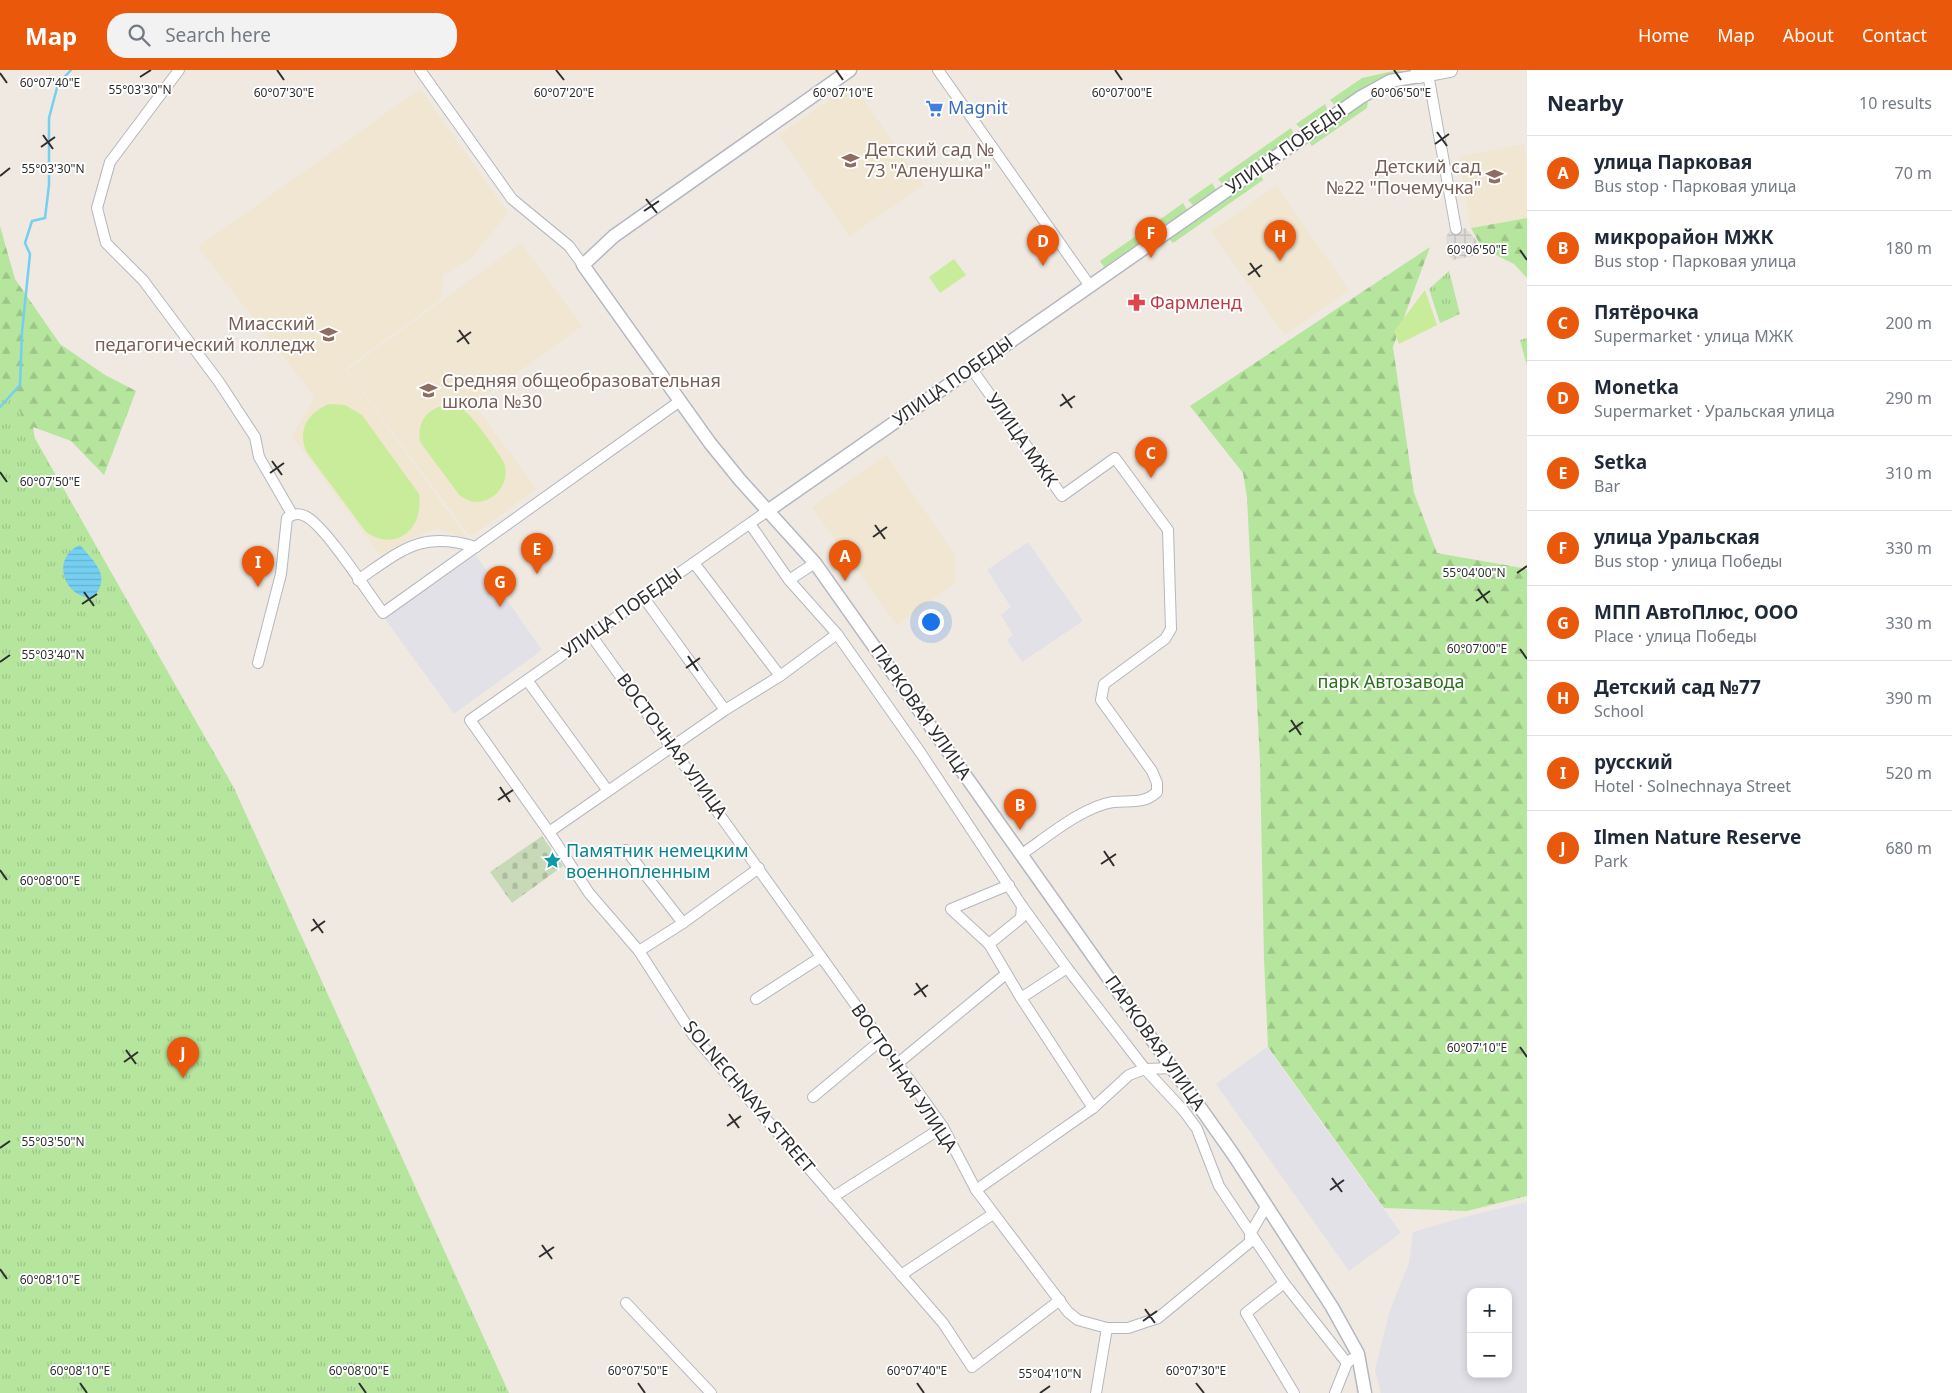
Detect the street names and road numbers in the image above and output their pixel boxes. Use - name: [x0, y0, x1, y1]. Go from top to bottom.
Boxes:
- street label: УЛИЦА ПОБЕДЫ: [1221, 98, 1350, 199]
- street label: УЛИЦА ПОБЕДЫ: [888, 330, 1017, 431]
- street label: УЛИЦА МЖК: [982, 388, 1064, 492]
- street label: УЛИЦА ПОБЕДЫ: [557, 562, 686, 663]
- street label: ПАРКОВАЯ УЛИЦА: [866, 639, 978, 784]
- street label: ВОСТОЧНАЯ УЛИЦА: [612, 668, 734, 823]
- street label: ПАРКОВАЯ УЛИЦА: [1100, 970, 1212, 1115]
- street label: ВОСТОЧНАЯ УЛИЦА: [846, 999, 964, 1157]
- street label: SOLNECHNAYA STREET: [679, 1015, 821, 1178]

